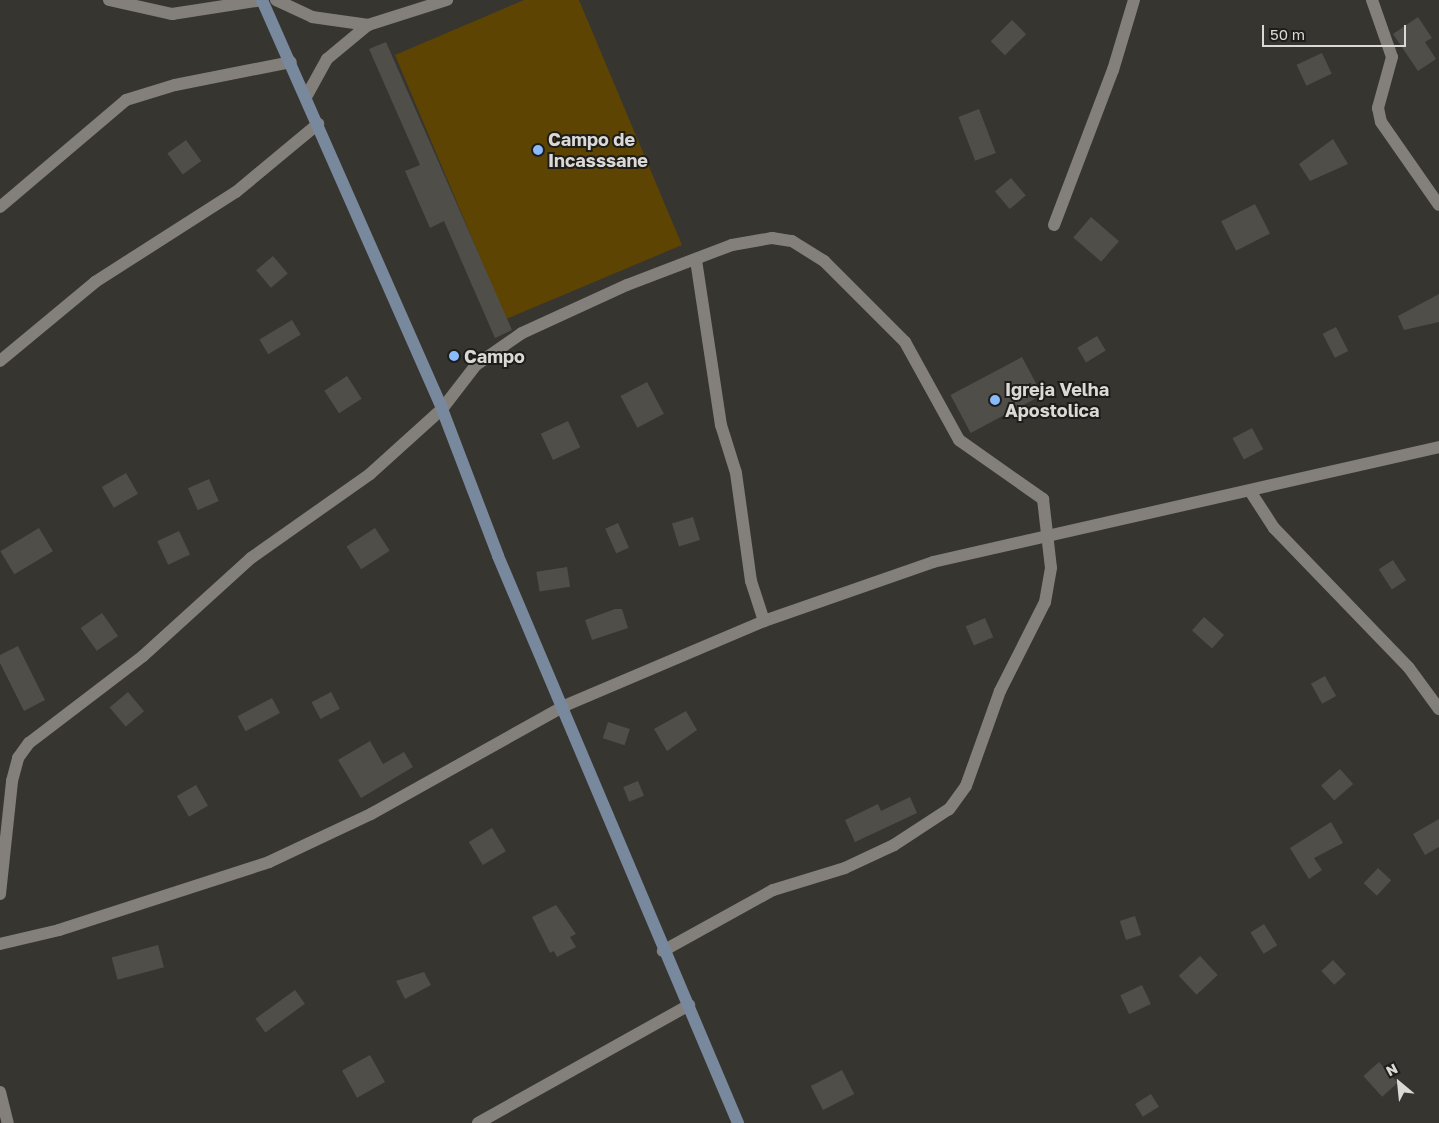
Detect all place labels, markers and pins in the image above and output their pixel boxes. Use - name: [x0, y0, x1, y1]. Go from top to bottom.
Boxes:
- place label: Campo de Incasssane: [548, 129, 648, 172]
- marker: Campo de Incasssane: [532, 144, 544, 156]
- place label: Campo: [464, 345, 525, 367]
- marker: Campo: [448, 350, 460, 362]
- place label: Igreja Velha Apostolica: [1005, 379, 1109, 422]
- marker: Igreja Velha Apostolica: [989, 394, 1001, 406]

